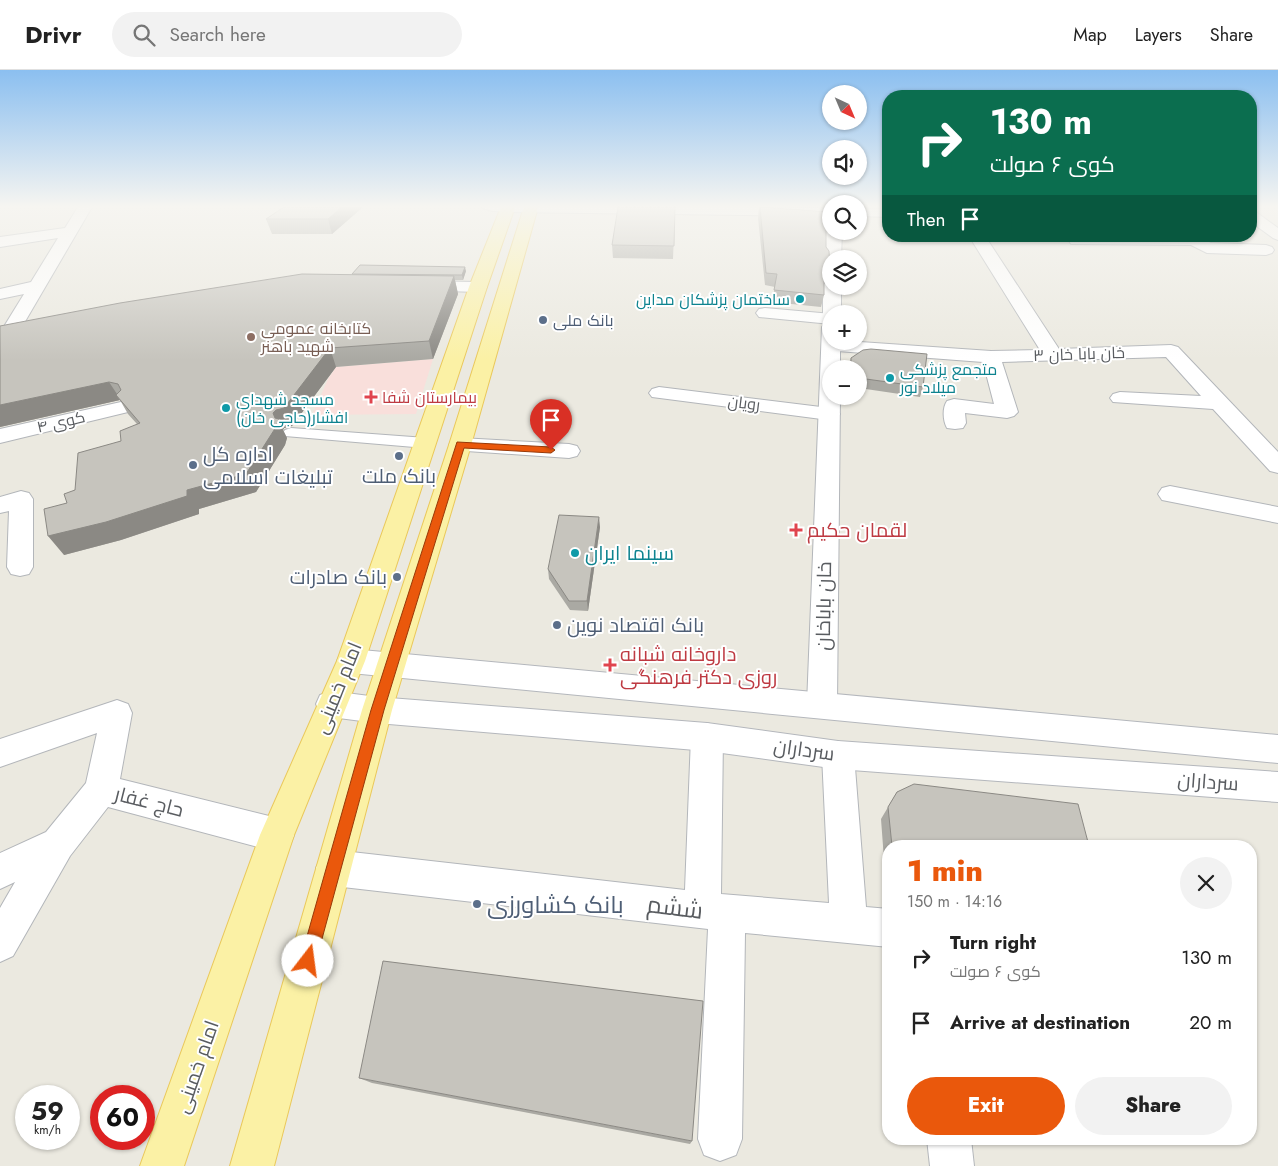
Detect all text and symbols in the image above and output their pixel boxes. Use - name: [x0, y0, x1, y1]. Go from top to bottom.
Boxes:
- search box: [112, 12, 462, 57]
- text: Drivr: [25, 17, 82, 52]
- icon: search: [130, 21, 158, 49]
- text: Search here: [170, 21, 266, 48]
- text: Map: [1073, 22, 1107, 48]
- text: Layers: [1135, 22, 1182, 48]
- text: Share: [1210, 22, 1253, 48]
- north arrow: [822, 85, 868, 130]
- map controls: [822, 85, 867, 405]
- text: 130 m: [990, 97, 1092, 147]
- icon: right: [907, 110, 972, 175]
- button: sound: [822, 140, 867, 185]
- text: کوی ۶ صولت: [990, 148, 1115, 180]
- button: search: [822, 195, 867, 240]
- icon: arrive: [956, 205, 984, 233]
- text: Then: [907, 206, 946, 233]
- button: layers: [822, 250, 867, 295]
- place label: ساختمان پزشکان مداین: [636, 288, 790, 311]
- marker: ساختمان پزشکان مداین: [794, 293, 806, 305]
- button: +: [822, 305, 867, 350]
- place label: بانک ملی: [553, 309, 613, 332]
- marker: بانک ملی: [537, 314, 549, 326]
- place label: کتابخانه عمومی شهید باهنر: [260, 317, 371, 358]
- marker: کتابخانه عمومی شهید باهنر: [245, 331, 257, 343]
- street label: خان بابا خان ۳: [1033, 341, 1125, 367]
- place label: متجمع پزشکی میلاد نور: [899, 358, 997, 399]
- button: −: [822, 360, 867, 405]
- marker: متجمع پزشکی میلاد نور: [884, 372, 896, 384]
- place label: بیمارستان شفا: [382, 386, 477, 409]
- place label: مسجد شهدای افشار(حاجی خان): [236, 388, 348, 429]
- marker: بیمارستان شفا: [364, 390, 378, 404]
- street label: رویان: [726, 390, 762, 416]
- pin: [530, 399, 572, 450]
- marker: مسجد شهدای افشار(حاجی خان): [220, 402, 232, 414]
- street label: کوی ۴: [35, 405, 87, 439]
- icon: arrive: [537, 406, 565, 434]
- place label: اداره کل تبلیغات اسلامی: [203, 440, 333, 492]
- marker: بانک ملت: [393, 450, 405, 462]
- marker: اداره کل تبلیغات اسلامی: [187, 459, 199, 471]
- place label: بانک ملت: [362, 462, 436, 491]
- place label: لقمان حکیم: [807, 516, 907, 545]
- marker: لقمان حکیم: [789, 523, 803, 537]
- place label: سینما ایران: [585, 539, 674, 568]
- marker: سینما ایران: [569, 547, 581, 559]
- street label: خان باباخان: [809, 561, 839, 651]
- place label: بانک صادرات: [290, 563, 387, 592]
- marker: بانک صادرات: [391, 571, 403, 583]
- place label: بانک اقتصاد نوین: [567, 611, 704, 640]
- marker: بانک اقتصاد نوین: [551, 619, 563, 631]
- street label: امام خمینی: [306, 638, 370, 738]
- place label: داروخانه شبانه روزی دکتر فرهنگی: [620, 640, 777, 692]
- marker: داروخانه شبانه روزی دکتر فرهنگی: [604, 659, 616, 671]
- street label: سرداران: [772, 731, 836, 769]
- street label: سرداران: [1176, 765, 1240, 799]
- street label: حاج غفار: [110, 779, 187, 825]
- text: 1 min: [907, 849, 983, 892]
- button: close: [1180, 857, 1232, 909]
- street label: ششم: [645, 886, 705, 928]
- place label: بانک کشاورزی: [487, 887, 624, 922]
- text: 150 m · 14:16: [907, 890, 1002, 913]
- marker: بانک کشاورزی: [471, 898, 483, 910]
- text: Turn right: [950, 929, 1036, 956]
- position arrow: [281, 934, 333, 986]
- icon: right: [907, 944, 935, 972]
- text: 130 m: [1181, 944, 1232, 971]
- text: کوی ۶ صولت: [950, 960, 1041, 983]
- icon: arrive: [907, 1009, 935, 1037]
- text: Arrive at destination: [950, 1009, 1130, 1036]
- text: 20 m: [1189, 1009, 1232, 1036]
- street label: امام خمینی: [168, 1017, 226, 1117]
- button: Exit: [907, 1077, 1065, 1135]
- button: Share: [1075, 1077, 1232, 1135]
- speed limit sign: 60: [90, 1085, 155, 1150]
- text: 59: [31, 1093, 64, 1129]
- text: km/h: [34, 1121, 61, 1139]

